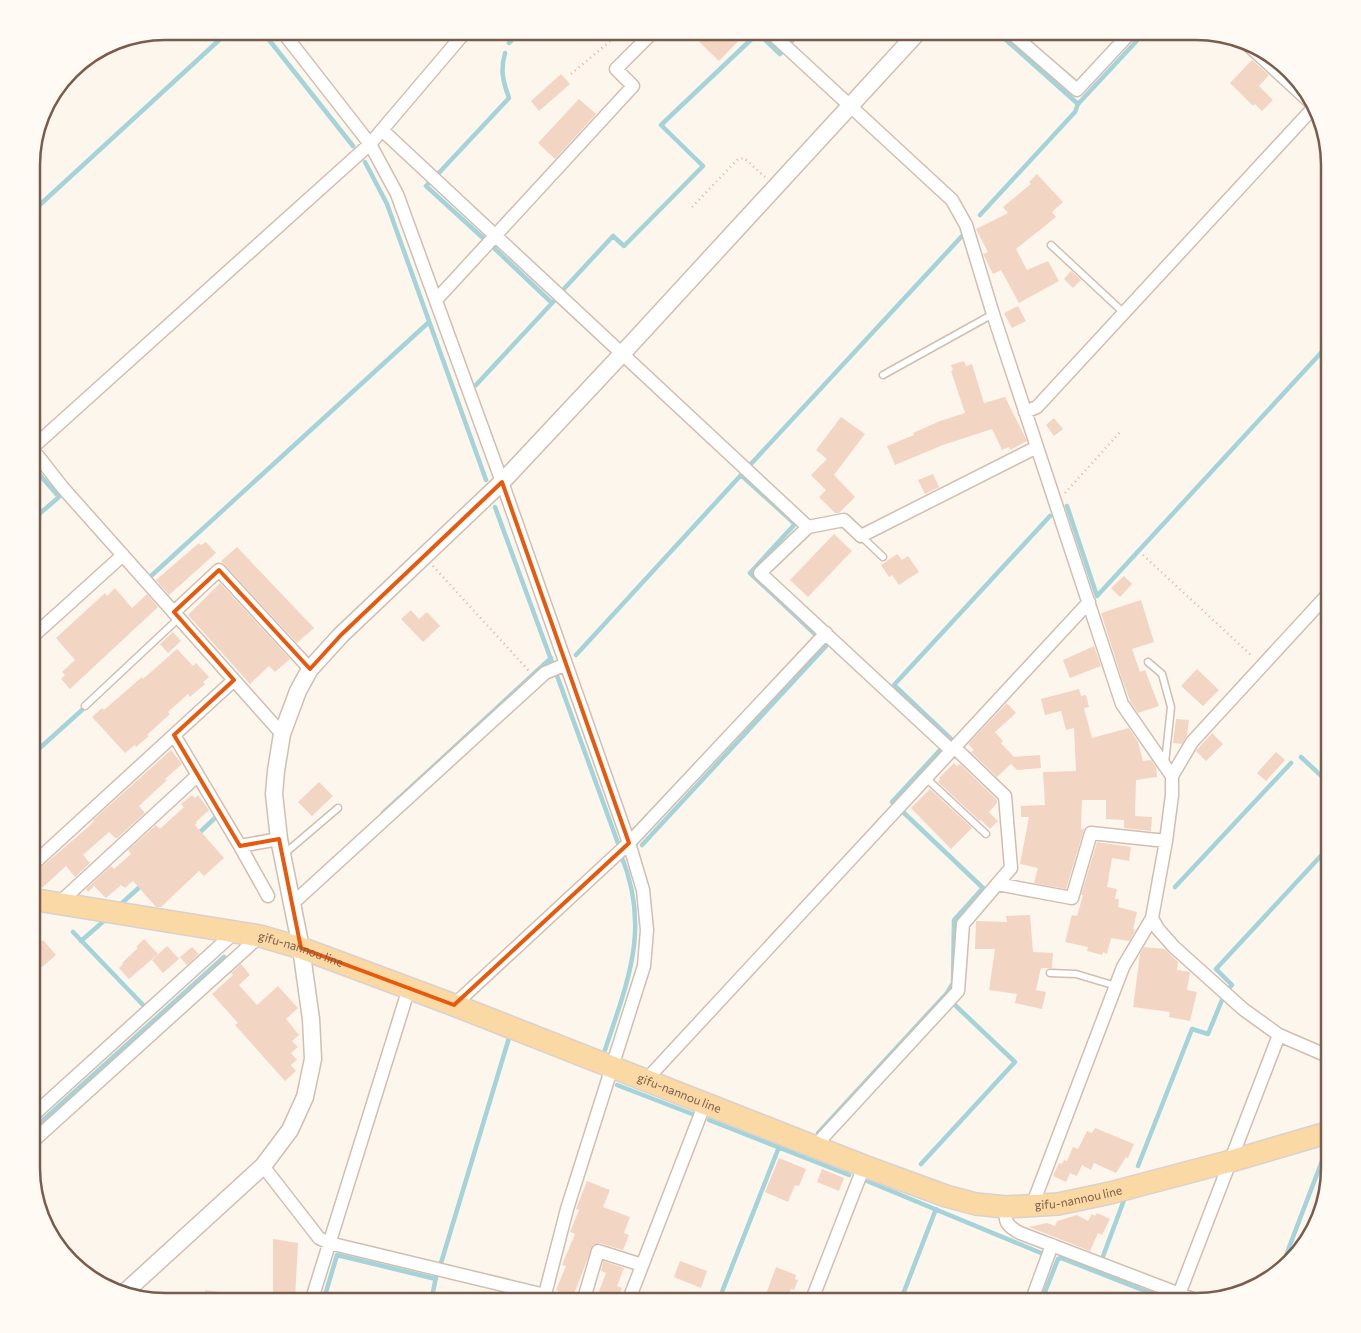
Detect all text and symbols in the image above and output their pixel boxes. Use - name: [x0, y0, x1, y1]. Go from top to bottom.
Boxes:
- street label: gifu-nannou line: [257, 928, 346, 969]
- street label: gifu-nannou line: [636, 1070, 723, 1115]
- street label: gifu-nannou line: [1034, 1182, 1123, 1211]

